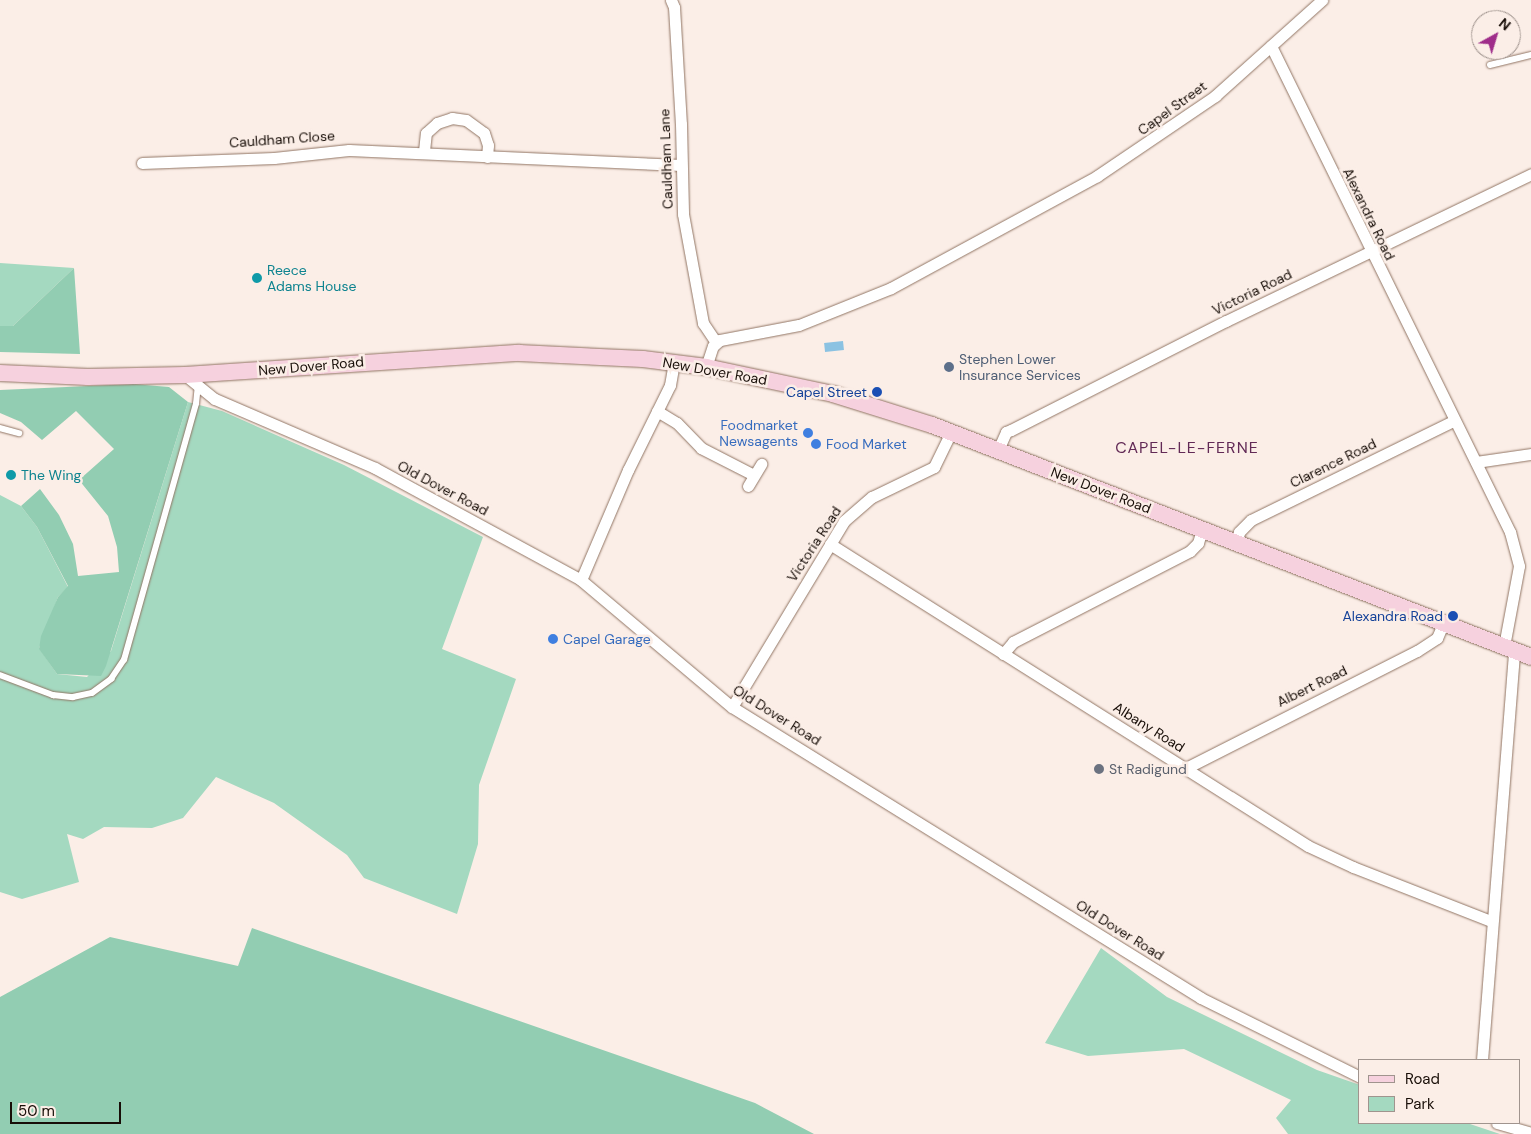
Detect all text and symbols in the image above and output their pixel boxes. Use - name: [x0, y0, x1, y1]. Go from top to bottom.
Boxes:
- north arrow: [1471, 10, 1521, 60]
- text: N: [1495, 14, 1514, 34]
- street label: Capel Street: [1134, 77, 1210, 139]
- street label: Cauldham Lane: [656, 109, 676, 209]
- street label: Cauldham Close: [229, 127, 335, 151]
- street label: Alexandra Road: [1339, 165, 1399, 263]
- place label: Reece Adams House: [267, 262, 356, 294]
- street label: Victoria Road: [1209, 265, 1295, 319]
- marker: Reece Adams House: [251, 272, 263, 284]
- place label: Stephen Lower Insurance Services: [959, 351, 1081, 384]
- street label: New Dover Road: [258, 353, 364, 379]
- street label: New Dover Road: [661, 354, 769, 388]
- marker: Stephen Lower Insurance Services: [943, 361, 955, 373]
- place label: Capel Street: [786, 384, 867, 400]
- marker: Capel Street: [871, 386, 883, 398]
- place label: Foodmarket Newsagents: [719, 417, 798, 450]
- marker: Foodmarket Newsagents: [802, 427, 814, 439]
- street label: Clarence Road: [1287, 435, 1379, 491]
- place label: Food Market: [826, 436, 907, 452]
- marker: Food Market: [810, 438, 822, 450]
- district label: CAPEL-LE-FERNE: [1114, 438, 1260, 458]
- street label: Old Dover Road: [395, 457, 491, 519]
- street label: New Dover Road: [1049, 463, 1153, 517]
- place label: The Wing: [21, 467, 81, 483]
- marker: The Wing: [5, 469, 17, 481]
- street label: Victoria Road: [783, 503, 845, 585]
- place label: Alexandra Road: [1343, 608, 1443, 624]
- marker: Alexandra Road: [1447, 610, 1459, 622]
- place label: Capel Garage: [563, 631, 651, 647]
- marker: Capel Garage: [547, 633, 559, 645]
- street label: Albert Road: [1274, 662, 1350, 710]
- street label: Old Dover Road: [730, 681, 824, 749]
- street label: Albany Road: [1110, 698, 1188, 756]
- place label: St Radigund: [1109, 761, 1187, 777]
- marker: St Radigund: [1093, 763, 1105, 775]
- street label: Old Dover Road: [1073, 896, 1167, 964]
- legend: [1358, 1059, 1521, 1124]
- text: Road: [1405, 1069, 1440, 1089]
- scale bar: [12, 1092, 124, 1124]
- text: Park: [1405, 1094, 1435, 1114]
- text: 50 m: [18, 1101, 55, 1121]

